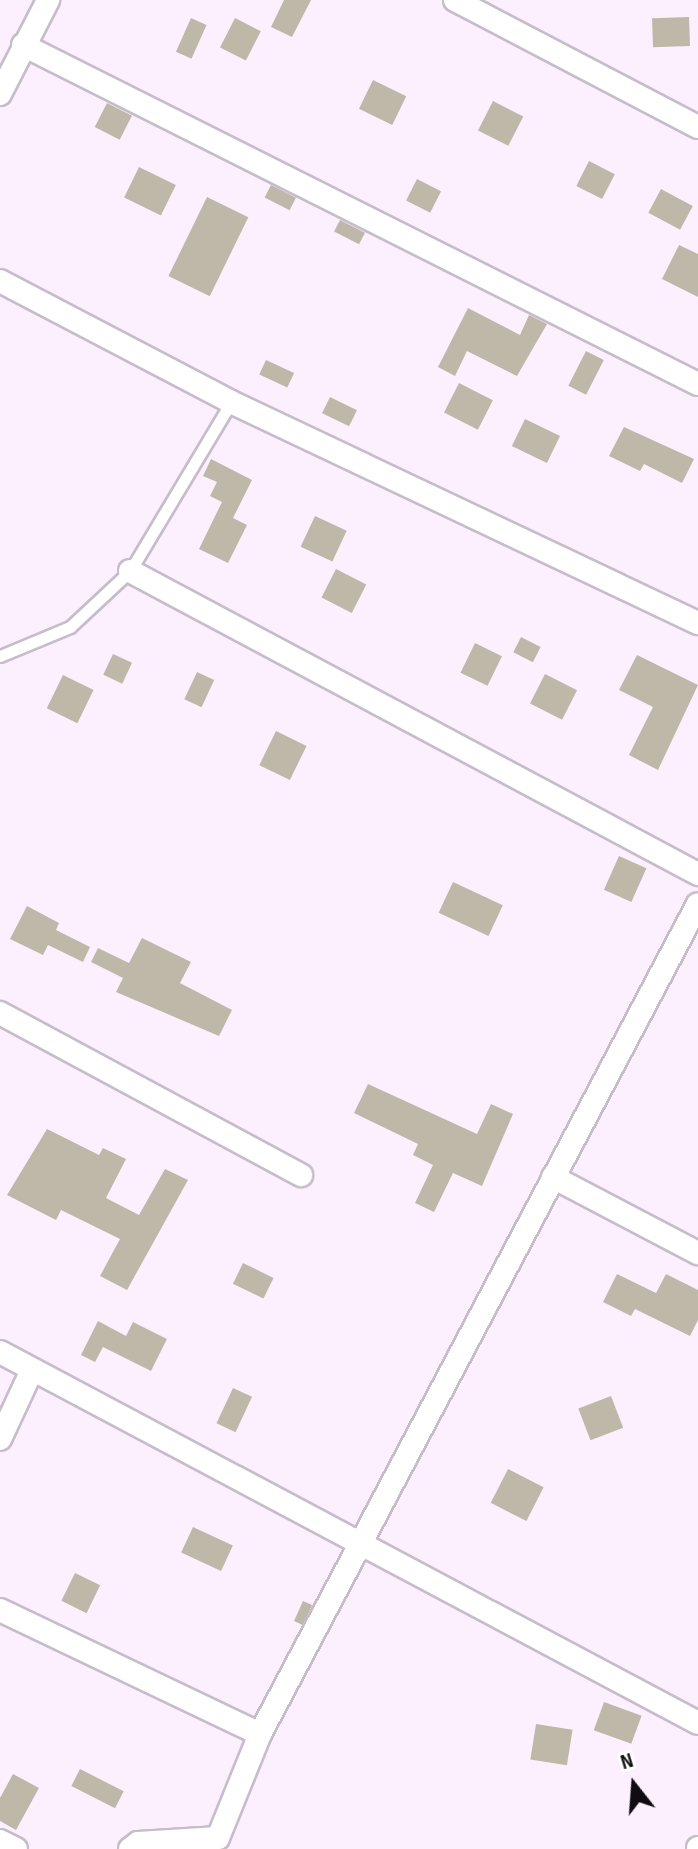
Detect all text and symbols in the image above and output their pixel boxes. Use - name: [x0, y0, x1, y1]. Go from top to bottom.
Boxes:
- north arrow: [594, 1745, 674, 1825]
- text: N: [617, 1747, 636, 1776]

